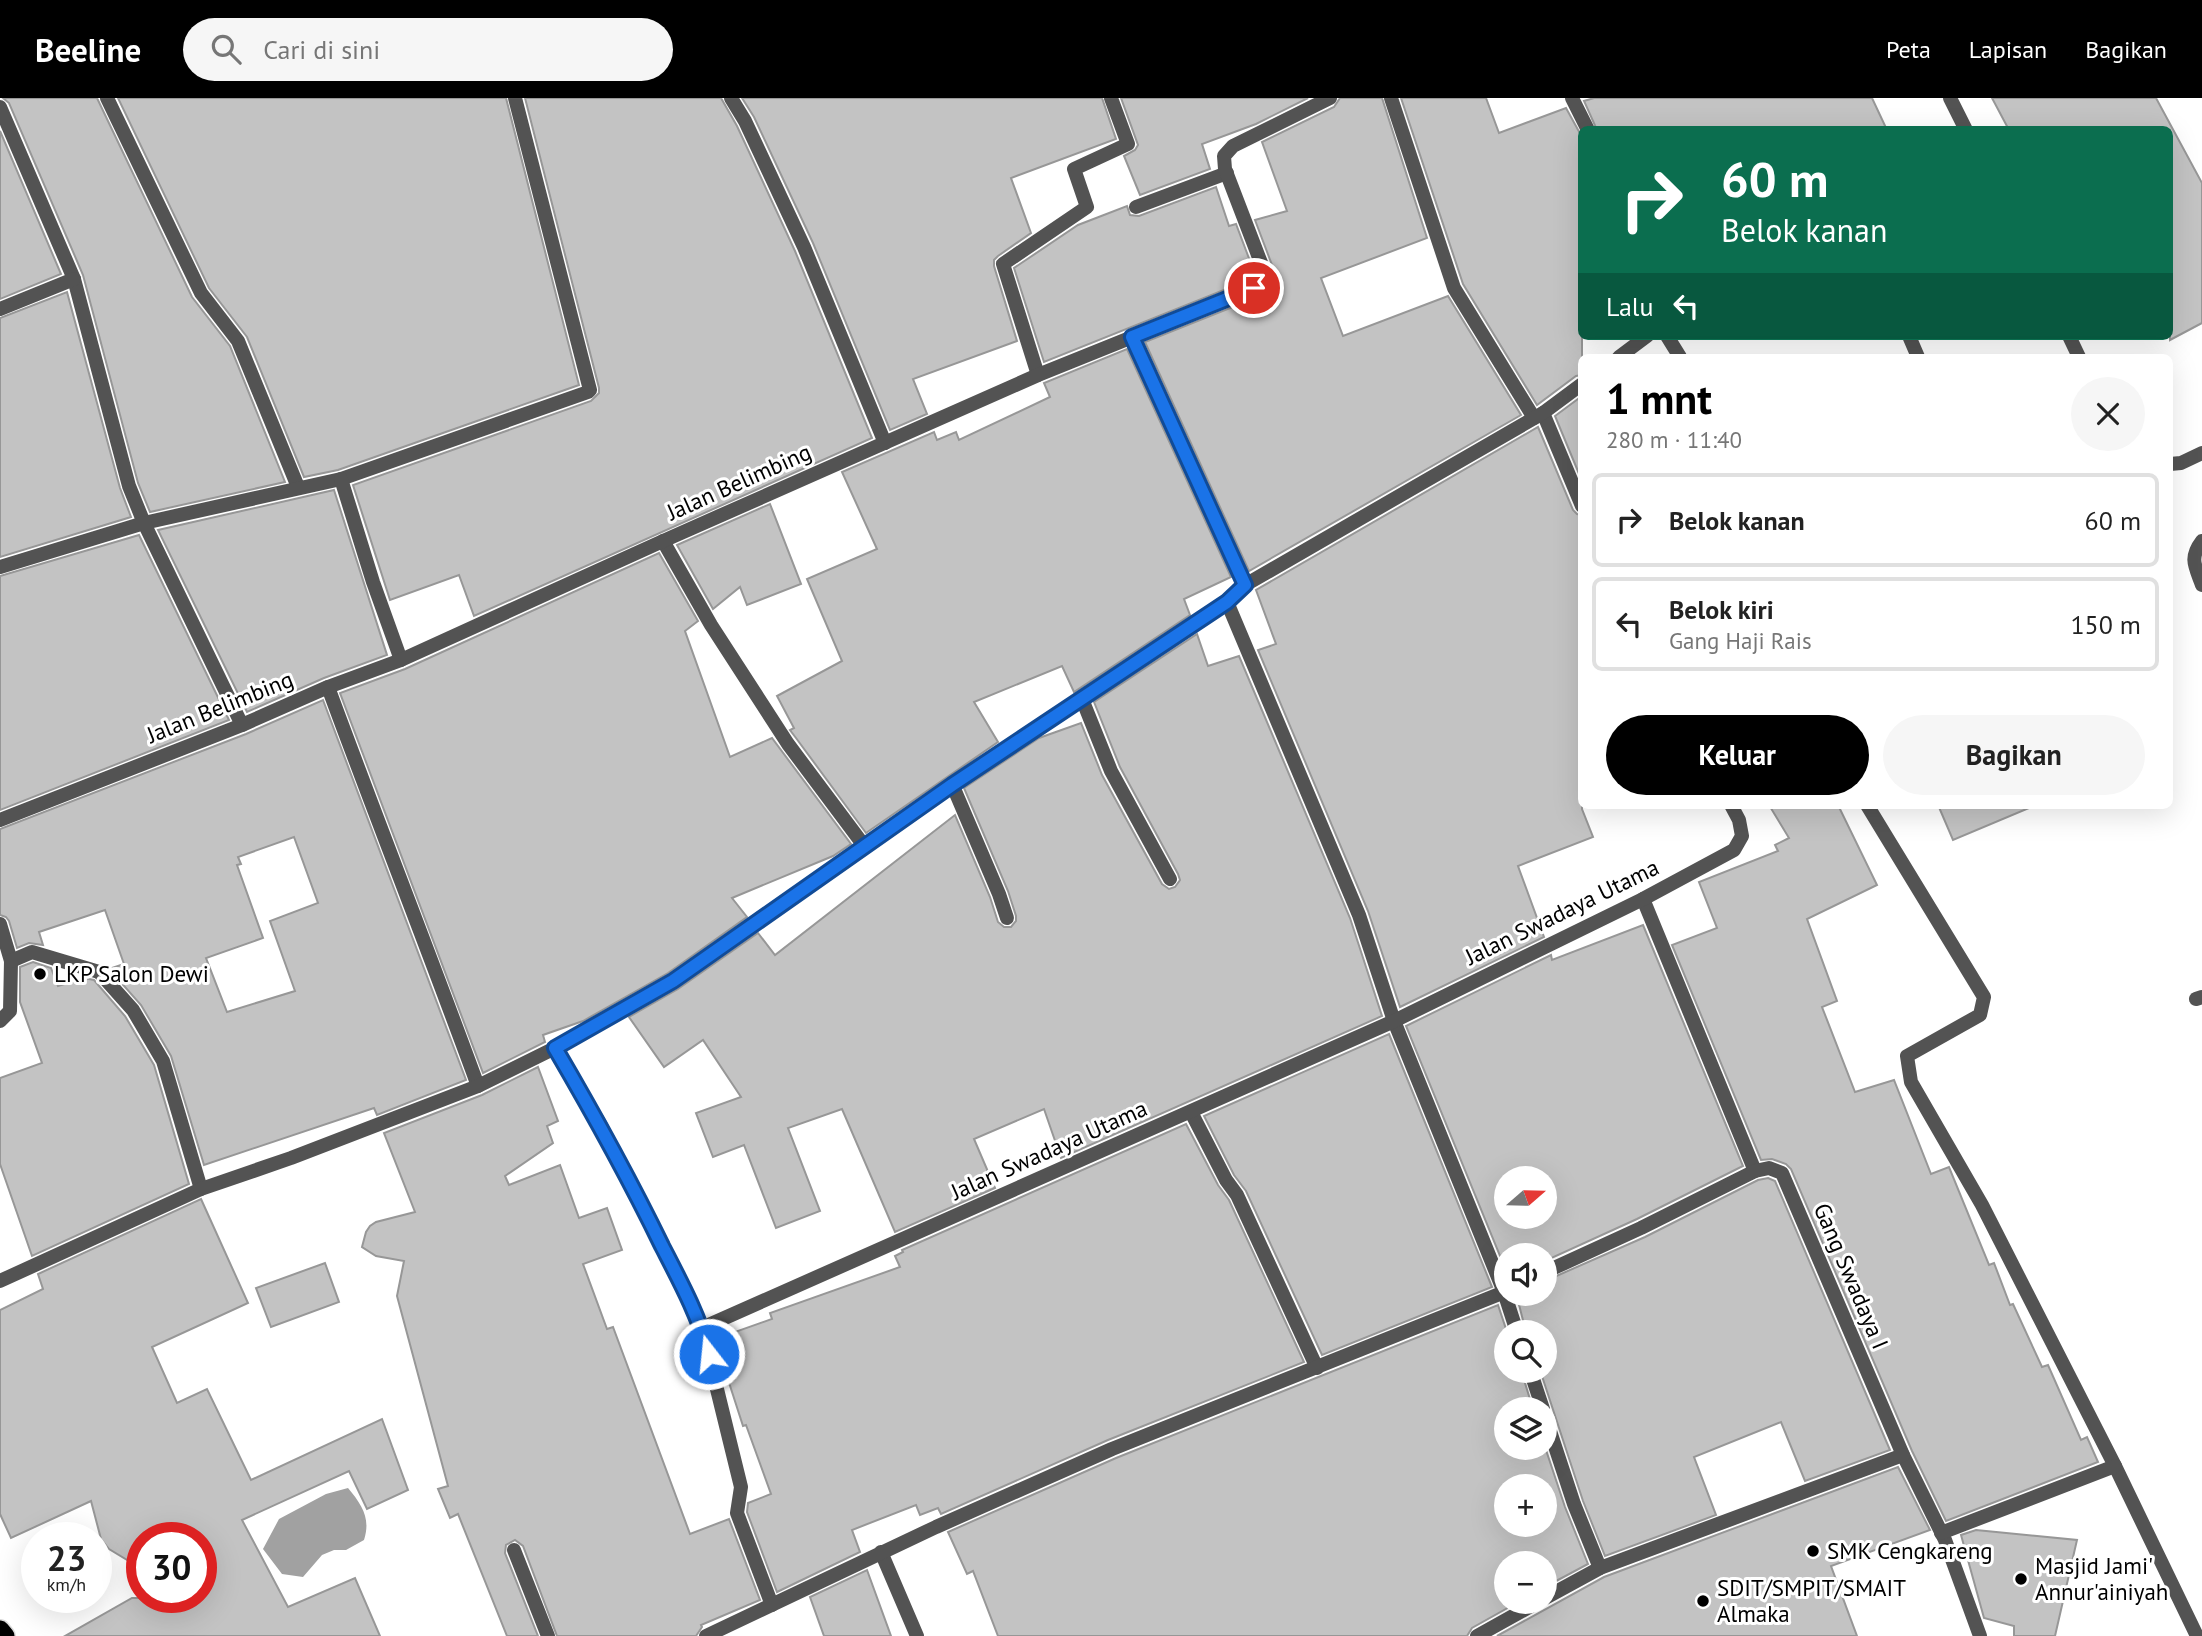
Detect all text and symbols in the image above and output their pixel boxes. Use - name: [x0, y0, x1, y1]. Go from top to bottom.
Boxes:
- search box: [183, 18, 673, 81]
- text: Beeline: [35, 28, 141, 71]
- icon: search: [207, 30, 245, 68]
- text: Cari di sini: [263, 33, 380, 66]
- text: Peta: [1886, 34, 1931, 65]
- text: Lapisan: [1969, 34, 2047, 65]
- text: Bagikan: [2085, 34, 2167, 65]
- text: 60 m: [1721, 147, 1828, 211]
- icon: right: [1606, 154, 1697, 245]
- text: Belok kanan: [1721, 209, 1887, 251]
- pin: [1224, 258, 1284, 318]
- icon: arrive: [1235, 269, 1273, 307]
- icon: left: [1667, 287, 1705, 325]
- text: Lalu: [1606, 290, 1653, 323]
- text: 1 mnt: [1606, 371, 1712, 426]
- button: close: [2071, 377, 2145, 451]
- text: 280 m · 11:40: [1606, 425, 1742, 454]
- street label: Jalan Belimbing: [661, 437, 816, 527]
- icon: right: [1610, 501, 1648, 539]
- text: Belok kanan: [1669, 504, 1805, 537]
- text: 60 m: [2085, 504, 2141, 537]
- text: Belok kiri: [1669, 593, 1774, 626]
- icon: left: [1610, 605, 1648, 643]
- text: 150 m: [2070, 608, 2141, 641]
- text: Gang Haji Rais: [1669, 626, 1812, 655]
- street label: Jalan Belimbing: [142, 664, 297, 749]
- button: Keluar: [1606, 715, 1869, 795]
- button: Bagikan: [1883, 715, 2145, 795]
- street label: Jalan Swadaya Utama: [1459, 852, 1663, 971]
- place label: LKP Salon Dewi: [54, 959, 209, 988]
- marker: LKP Salon Dewi: [32, 966, 48, 982]
- street label: Jalan Swadaya Utama: [945, 1093, 1151, 1206]
- north arrow: [1494, 1166, 1558, 1228]
- map controls: [1494, 1166, 1557, 1614]
- street label: Gang Swadaya I: [1808, 1198, 1895, 1353]
- button: sound: [1494, 1243, 1557, 1306]
- position arrow: [672, 1317, 746, 1391]
- button: search: [1494, 1320, 1557, 1383]
- button: layers: [1494, 1397, 1557, 1460]
- button: +: [1494, 1474, 1557, 1537]
- speed limit sign: 30: [126, 1522, 217, 1613]
- text: 23: [47, 1535, 86, 1581]
- place label: SMK Cengkareng: [1827, 1536, 1993, 1565]
- marker: SMK Cengkareng: [1805, 1543, 1821, 1559]
- button: −: [1494, 1551, 1557, 1614]
- place label: Masjid Jami' Annur'ainiyah: [2035, 1551, 2168, 1606]
- marker: Masjid Jami' Annur'ainiyah: [2013, 1571, 2029, 1587]
- text: km/h: [47, 1573, 86, 1596]
- place label: SDIT/SMPIT/SMAIT Almaka: [1717, 1573, 1906, 1628]
- marker: SDIT/SMPIT/SMAIT Almaka: [1695, 1593, 1711, 1609]

